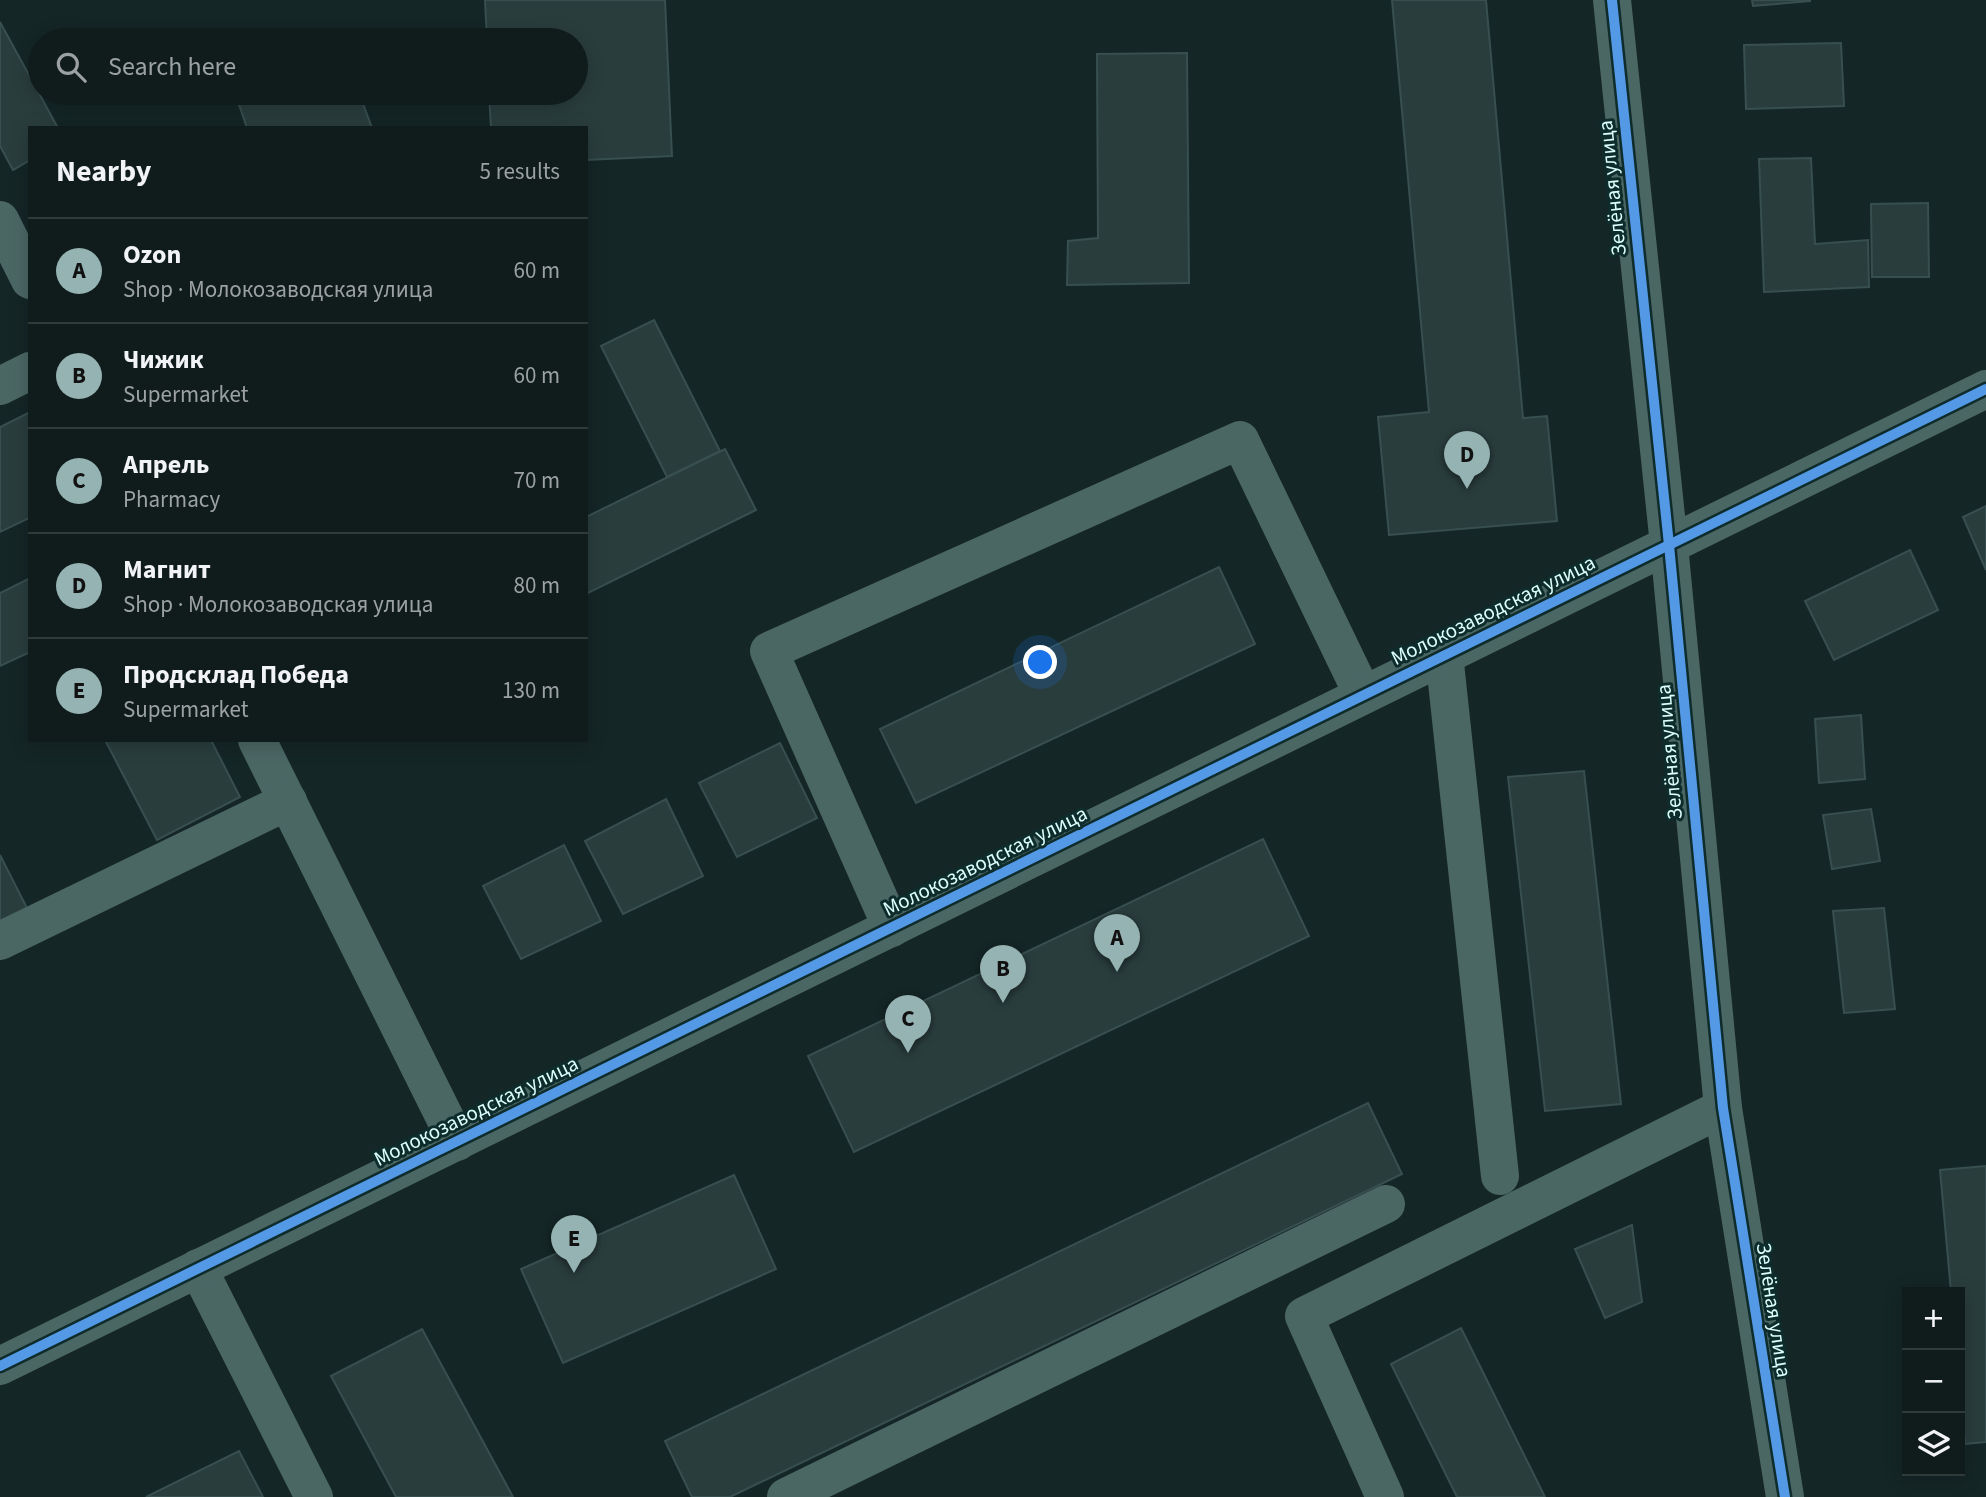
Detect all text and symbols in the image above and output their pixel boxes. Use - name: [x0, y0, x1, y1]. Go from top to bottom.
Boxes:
- search box: [28, 28, 588, 105]
- icon: search: [52, 48, 90, 86]
- text: Search here: [108, 48, 236, 85]
- street label: Зелёная улица: [1590, 119, 1634, 257]
- text: Nearby: [56, 150, 151, 193]
- text: 5 results: [480, 155, 560, 188]
- text: Ozon: [123, 236, 181, 273]
- text: A: [72, 254, 86, 287]
- text: 60 m: [513, 254, 560, 287]
- text: Shop · Молокозаводская улица: [123, 273, 433, 306]
- text: Чижик: [123, 341, 204, 378]
- text: B: [72, 359, 86, 392]
- text: 60 m: [513, 359, 560, 392]
- text: Supermarket: [123, 378, 249, 411]
- pin: D: [1444, 431, 1490, 489]
- text: Апрель: [123, 446, 210, 483]
- text: C: [72, 464, 86, 497]
- text: 70 m: [513, 464, 560, 497]
- text: Pharmacy: [123, 483, 220, 516]
- street label: Молокозаводская улица: [1386, 547, 1600, 673]
- text: Магнит: [123, 551, 211, 588]
- text: D: [72, 569, 86, 602]
- text: 80 m: [513, 569, 560, 602]
- text: Shop · Молокозаводская улица: [123, 588, 433, 621]
- your location: [1023, 645, 1057, 679]
- text: Продсклад Победа: [123, 656, 349, 693]
- text: E: [73, 674, 85, 707]
- text: 130 m: [502, 674, 560, 707]
- street label: Зелёная улица: [1648, 683, 1690, 821]
- text: Supermarket: [123, 693, 249, 726]
- street label: Молокозаводская улица: [878, 798, 1092, 924]
- pin: A: [1094, 914, 1140, 972]
- pin: B: [980, 945, 1026, 1003]
- pin: C: [885, 995, 931, 1053]
- street label: Молокозаводская улица: [369, 1048, 583, 1174]
- pin: E: [551, 1215, 597, 1273]
- street label: Зелёная улица: [1749, 1240, 1799, 1380]
- map controls: [1902, 1287, 1965, 1476]
- button: +: [1902, 1287, 1965, 1350]
- button: −: [1902, 1350, 1965, 1413]
- button: layers: [1902, 1413, 1965, 1476]

